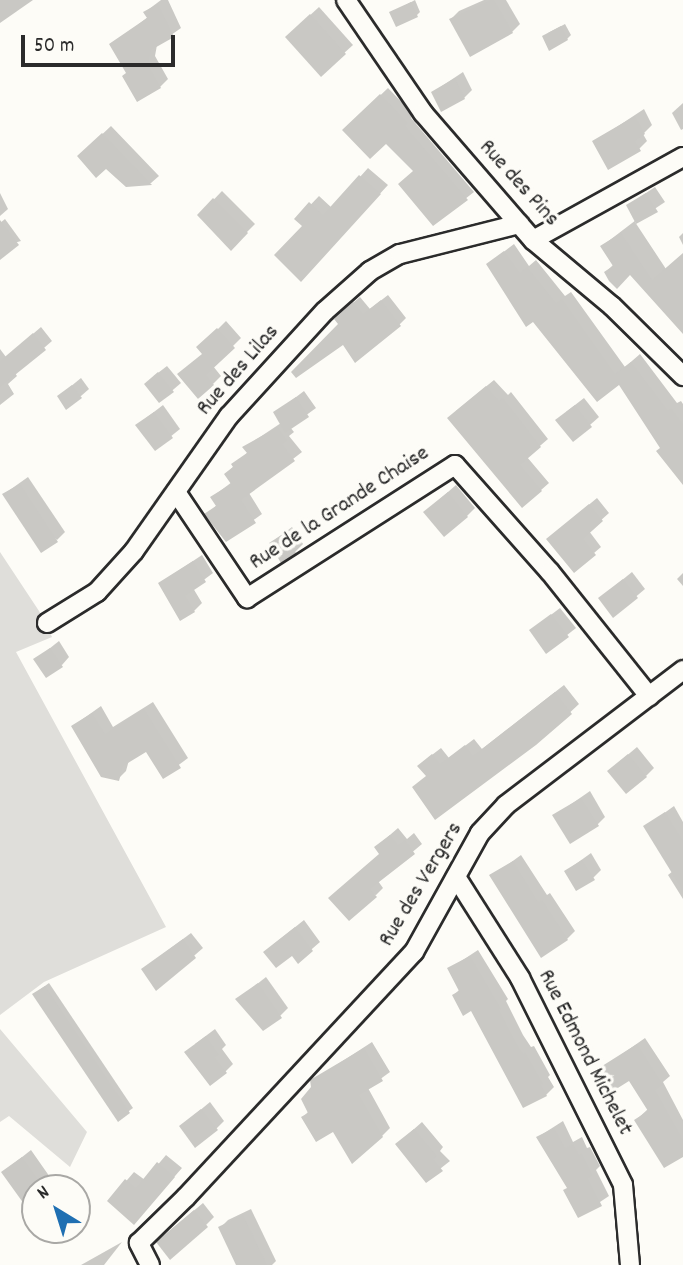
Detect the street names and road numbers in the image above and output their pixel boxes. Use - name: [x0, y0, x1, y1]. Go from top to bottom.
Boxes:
- street label: Rue des Pins: [472, 135, 564, 233]
- street label: Rue des Lilas: [192, 320, 286, 422]
- street label: Rue de la Grande Chaise: [245, 441, 435, 577]
- street label: Rue des Vergers: [374, 818, 470, 952]
- street label: Rue Edmond Michelet: [530, 966, 638, 1140]

